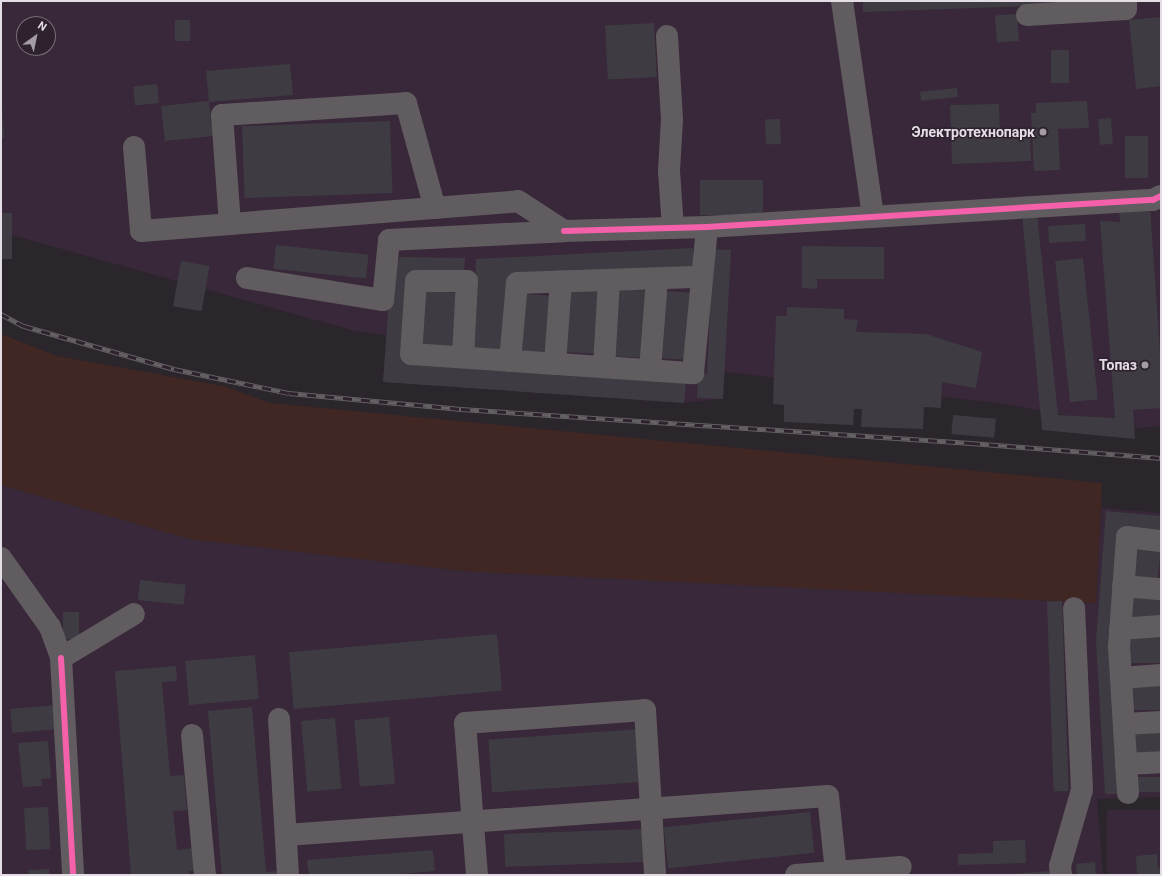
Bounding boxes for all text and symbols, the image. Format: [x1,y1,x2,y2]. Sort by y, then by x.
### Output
north arrow [16,16,56,56]
text: N [35,19,49,34]
place label: Электротехнопарк [912,124,1035,140]
marker: Электротехнопарк [1038,127,1048,137]
place label: Топаз [1099,357,1137,373]
marker: Топаз [1140,360,1150,370]

